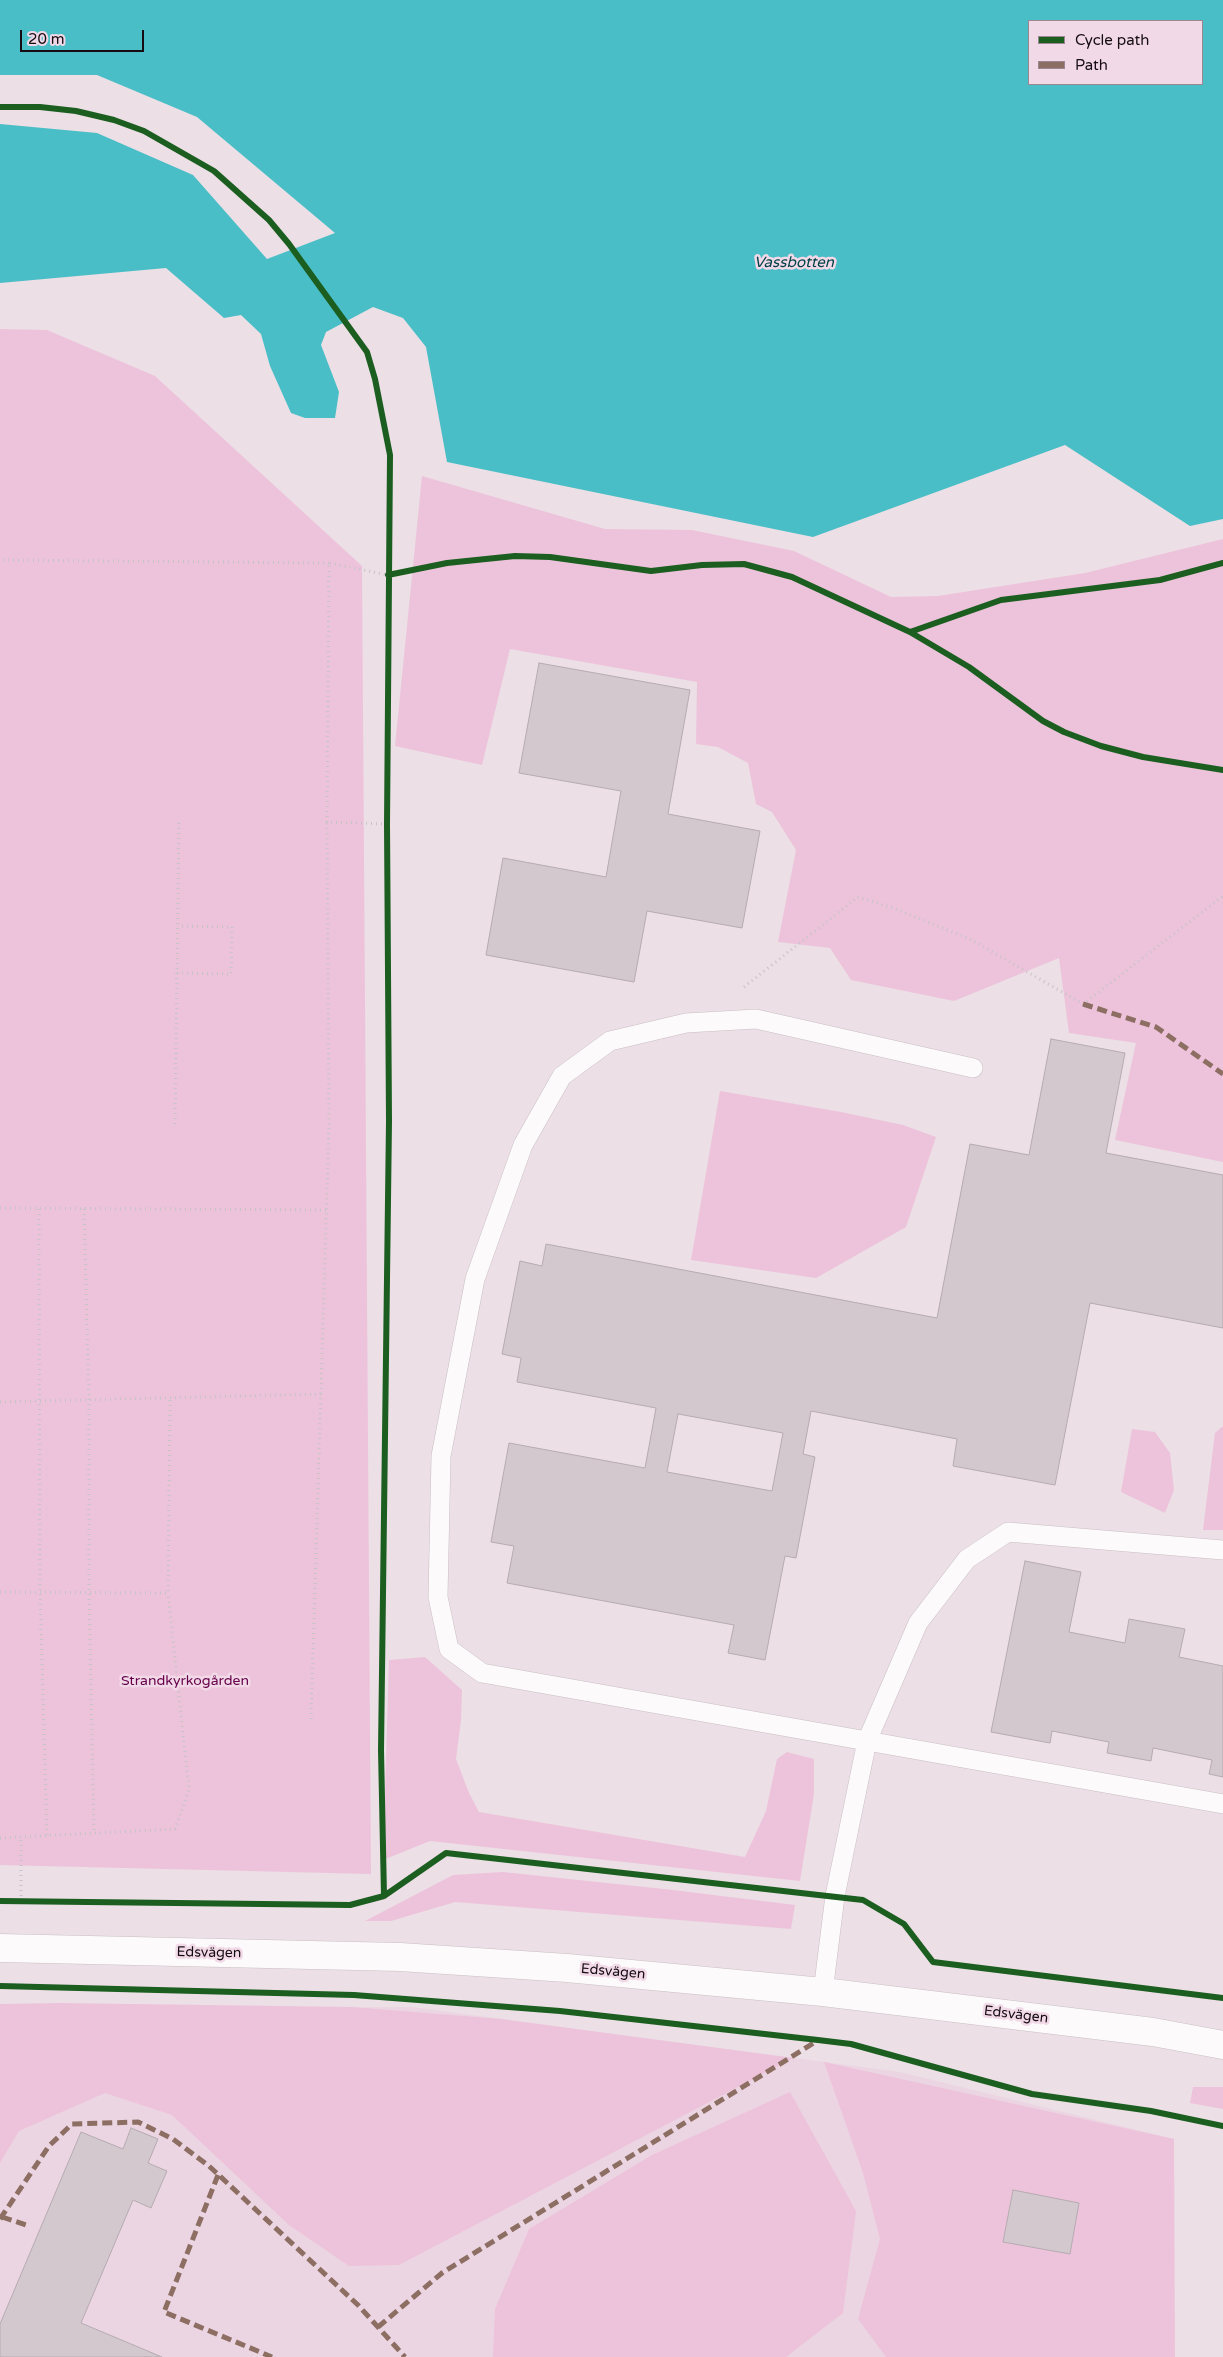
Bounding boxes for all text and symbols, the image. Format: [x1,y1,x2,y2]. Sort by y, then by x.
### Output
scale bar [22,20,146,52]
legend [1028,20,1203,85]
text: 20 m [28,30,65,48]
text: Cycle path [1075,31,1149,49]
text: Path [1075,56,1108,74]
water label: Vassbotten [754,254,834,272]
park label: Strandkyrkogården [121,1673,249,1689]
street label: Edsvägen [176,1944,242,1962]
street label: Edsvägen [580,1961,646,1983]
street label: Edsvägen [983,2003,1049,2027]

